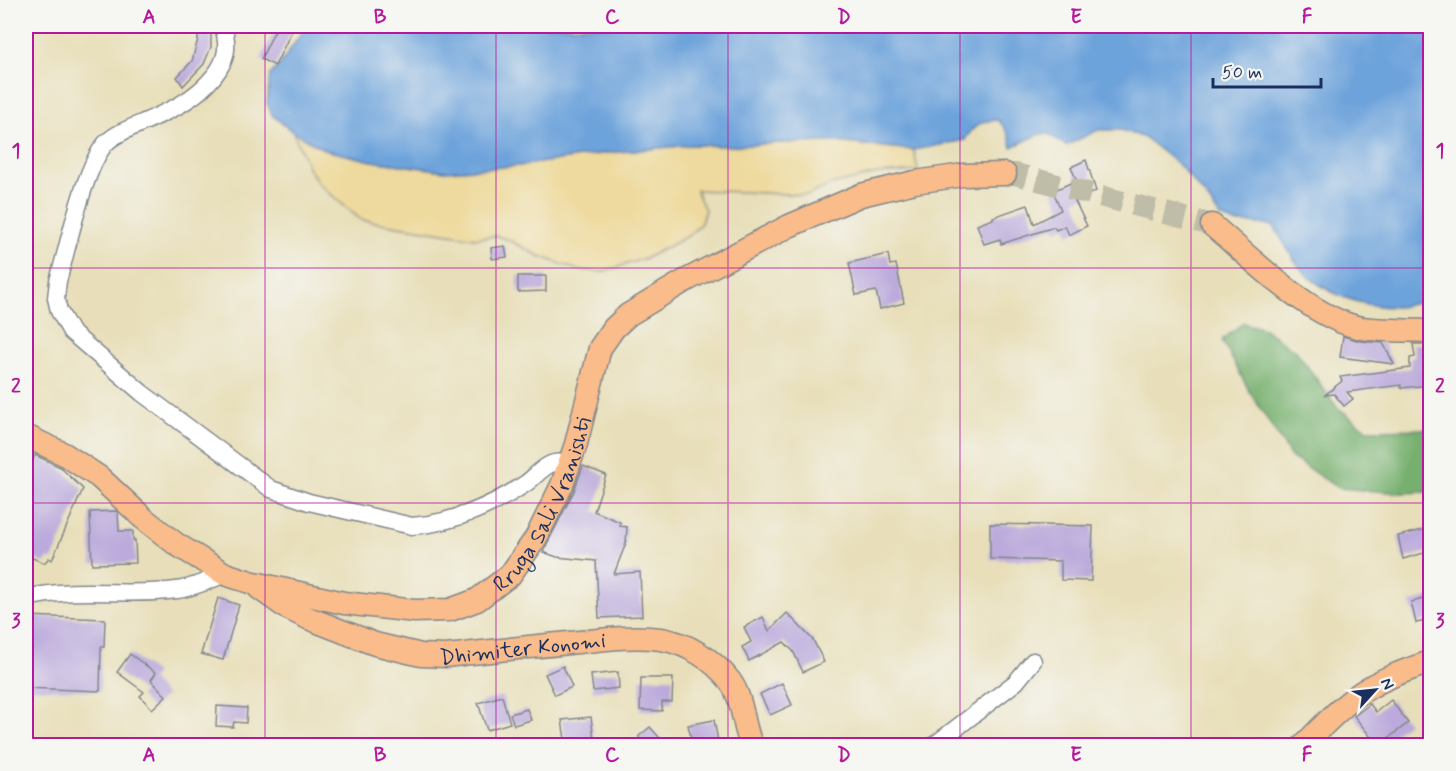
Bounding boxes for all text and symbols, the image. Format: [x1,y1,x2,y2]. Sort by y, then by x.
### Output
text: A [142,4,156,31]
text: B [374,4,387,31]
text: C [605,4,620,31]
text: D [837,4,851,31]
text: E [1070,4,1082,31]
text: F [1302,4,1313,31]
scale bar [1213,51,1321,89]
text: 50 m [1222,61,1262,85]
text: 1 [12,138,20,165]
text: 1 [1436,138,1444,165]
text: 2 [11,373,21,400]
text: 2 [1435,373,1445,400]
street label: Rruga Sali Vranishti [488,414,598,599]
text: 3 [11,608,21,635]
text: 3 [1435,608,1445,635]
street label: Dhimiter Konomi [438,627,607,673]
north arrow [1345,660,1405,720]
text: N [1375,674,1399,693]
text: A [142,742,156,769]
text: B [374,742,387,769]
text: C [605,742,620,769]
text: D [837,742,851,769]
text: E [1070,742,1082,769]
text: F [1302,742,1313,769]

